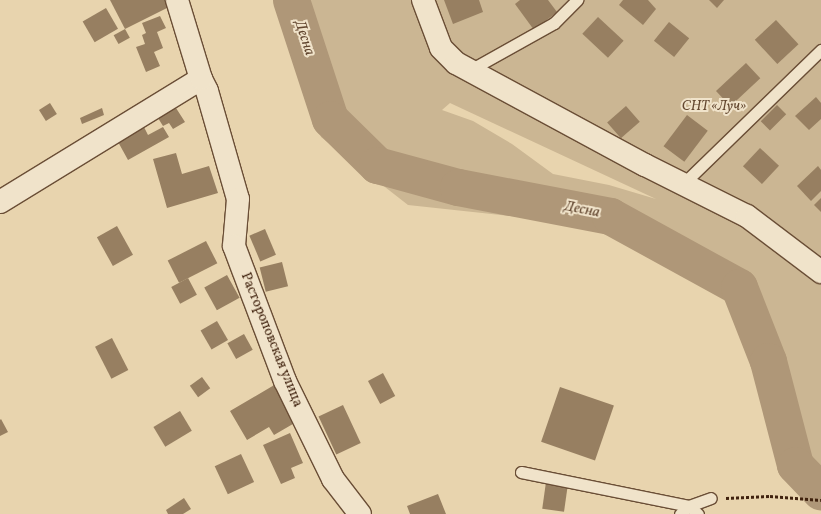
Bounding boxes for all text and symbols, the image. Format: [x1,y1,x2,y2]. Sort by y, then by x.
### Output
water label: Десна [290,18,318,58]
park label: СНТ «Луч» [682,99,746,115]
water label: Десна [563,198,601,222]
street label: Растороповская улица [236,270,306,410]

